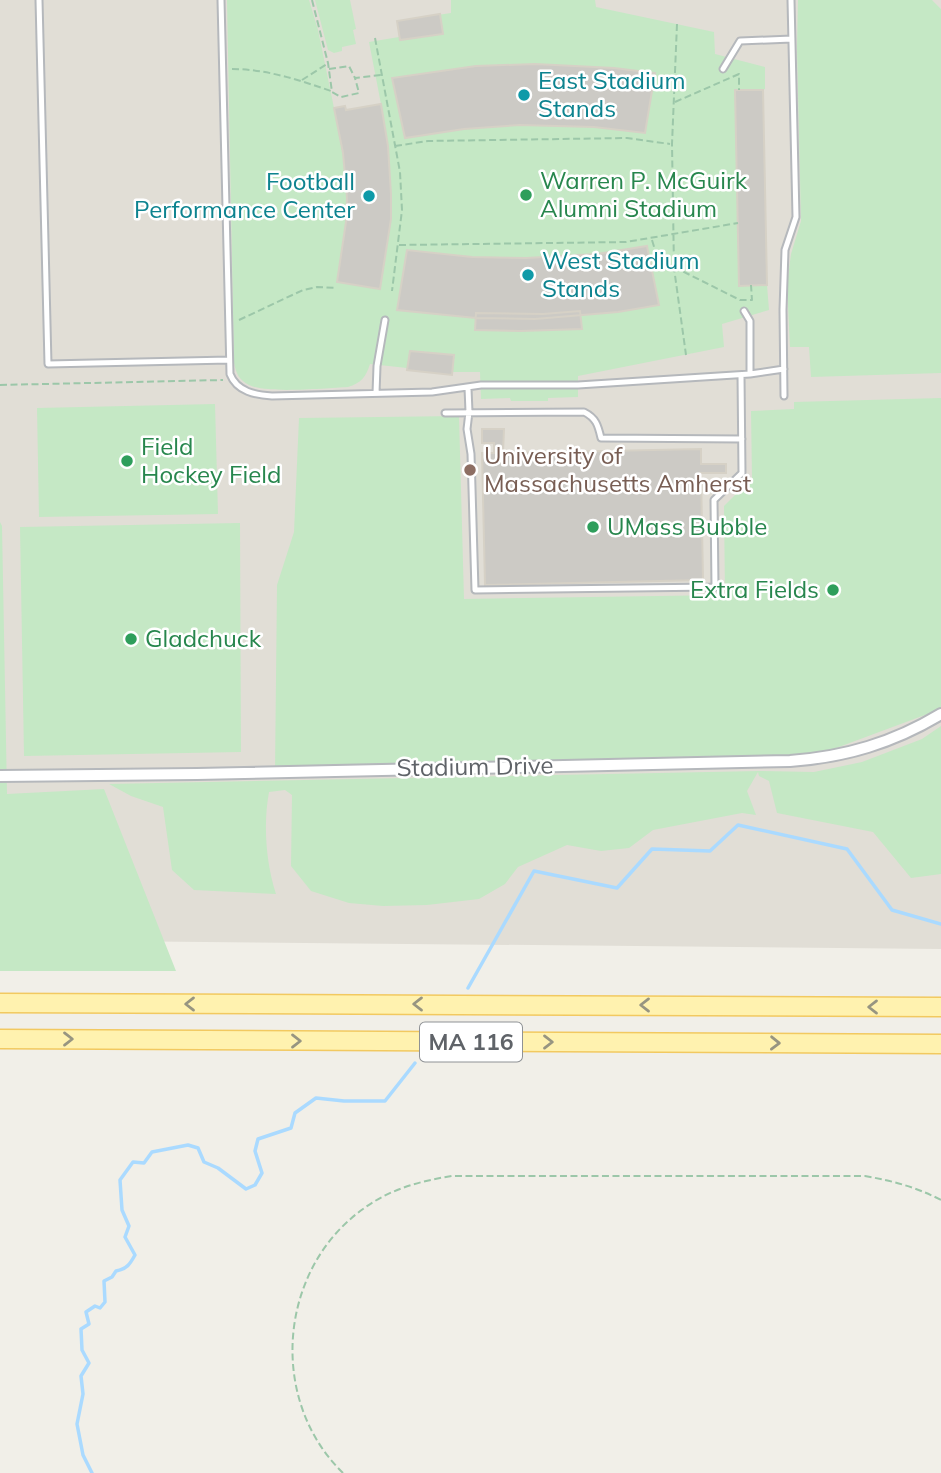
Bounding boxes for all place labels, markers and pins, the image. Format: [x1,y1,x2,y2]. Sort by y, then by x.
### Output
place label: East Stadium Stands [538,65,686,123]
marker: East Stadium Stands [516,87,532,103]
place label: Warren P. McGuirk Alumni Stadium [540,165,748,223]
place label: Football Performance Center [134,166,355,224]
marker: Warren P. McGuirk Alumni Stadium [518,187,534,203]
marker: Football Performance Center [361,188,377,204]
place label: West Stadium Stands [542,245,700,303]
marker: West Stadium Stands [520,267,536,283]
place label: Field Hockey Field [141,431,281,489]
place label: University of Massachusetts Amherst [484,440,751,498]
marker: Field Hockey Field [119,453,135,469]
marker: University of Massachusetts Amherst [462,462,478,478]
place label: UMass Bubble [607,511,767,541]
marker: UMass Bubble [585,519,601,535]
place label: Extra Fields [690,574,819,604]
marker: Extra Fields [825,582,841,598]
place label: Gladchuck [145,623,262,653]
marker: Gladchuck [123,631,139,647]

